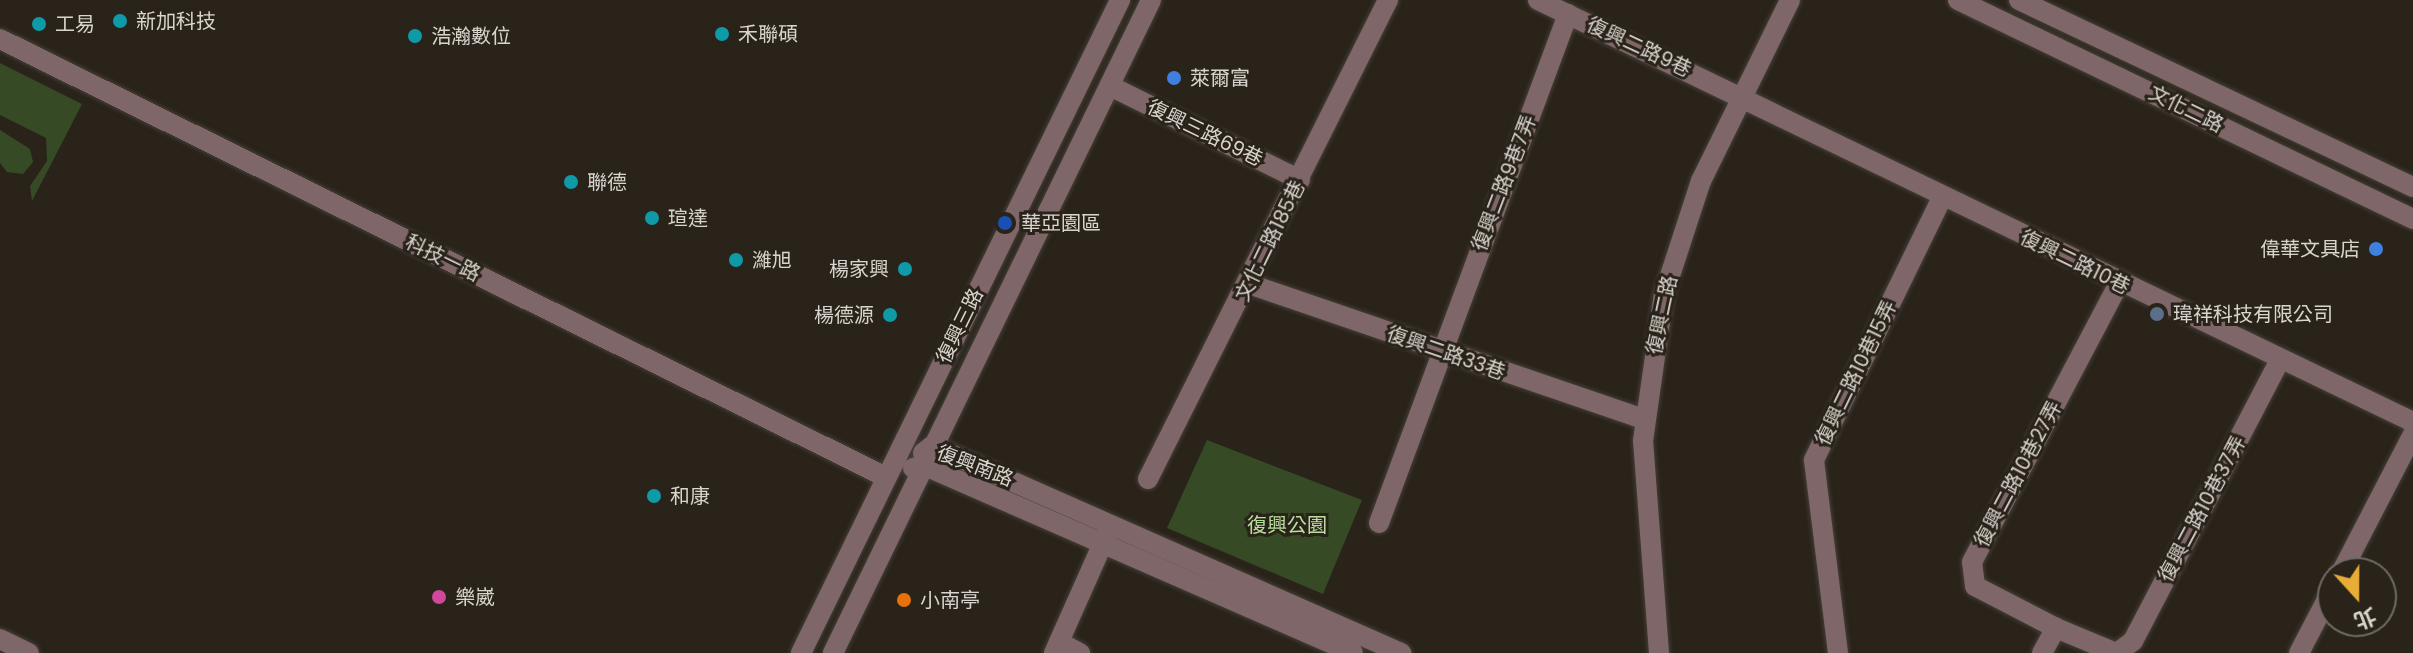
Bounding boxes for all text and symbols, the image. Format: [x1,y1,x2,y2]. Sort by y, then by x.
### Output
place label: 新加科技 [136,9,216,33]
place label: 工易 [55,12,95,36]
marker: 新加科技 [111,12,129,30]
street label: 復興二路9巷 [1583,12,1695,82]
marker: 工易 [30,15,48,33]
place label: 禾聯碩 [738,22,798,46]
place label: 浩瀚數位 [431,24,511,48]
marker: 禾聯碩 [713,25,731,43]
marker: 浩瀚數位 [406,27,424,45]
place label: 萊爾富 [1190,66,1250,90]
marker: 萊爾富 [1165,69,1183,87]
street label: 文化二路 [2145,81,2227,137]
street label: 復興三路69巷 [1143,95,1267,171]
street label: 復興二路9巷7弄 [1467,112,1541,254]
place label: 聯德 [587,170,627,194]
marker: 聯德 [562,173,580,191]
street label: 文化二路185巷 [1230,177,1310,305]
place label: 瑄達 [668,206,708,230]
marker: 瑄達 [643,209,661,227]
place label: 華亞園區 [1021,211,1101,235]
marker: 華亞園區 [996,214,1014,232]
street label: 復興二路10巷 [2016,225,2134,299]
street label: 科技一路 [402,230,484,286]
place label: 偉華文具店 [2260,237,2360,261]
marker: 偉華文具店 [2367,240,2385,258]
place label: 濰旭 [752,248,792,272]
marker: 濰旭 [727,251,745,269]
place label: 楊家興 [829,257,889,281]
marker: 楊家興 [896,260,914,278]
street label: 復興二路 [1642,273,1682,357]
street label: 復興三路 [932,285,988,367]
street label: 復興二路10巷15弄 [1811,297,1901,449]
place label: 瑋祥科技有限公司 [2173,302,2333,326]
place label: 楊德源 [814,303,874,327]
marker: 瑋祥科技有限公司 [2148,305,2166,323]
marker: 楊德源 [881,306,899,324]
street label: 復興二路33巷 [1384,322,1508,384]
street label: 復興二路10巷27弄 [1970,397,2066,551]
street label: 復興二路10巷37弄 [2153,432,2251,586]
street label: 復興南路 [933,440,1017,492]
place label: 和康 [670,484,710,508]
marker: 和康 [645,487,663,505]
park label: 復興公園 [1247,513,1327,537]
north arrow [2317,557,2397,637]
place label: 樂崴 [455,585,495,609]
marker: 樂崴 [430,588,448,606]
place label: 小南亭 [920,588,980,612]
marker: 小南亭 [895,591,913,609]
text: 北 [2349,600,2381,636]

